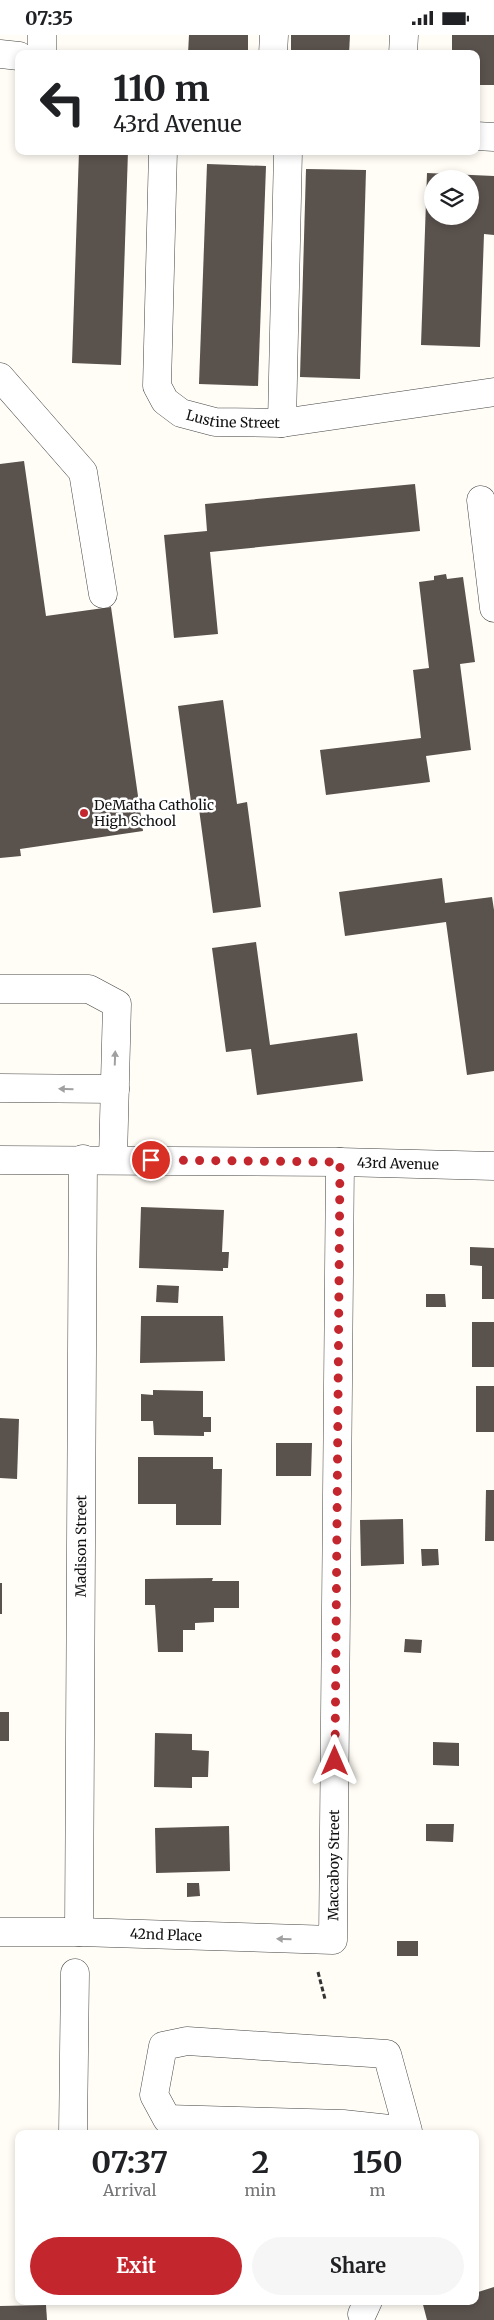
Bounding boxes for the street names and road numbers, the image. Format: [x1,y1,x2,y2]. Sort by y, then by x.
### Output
street label: Lustine Street [184,406,281,432]
street label: 43rd Avenue [357,1153,439,1174]
street label: Madison Street [72,1494,90,1597]
street label: Maccaboy Street [324,1809,343,1921]
street label: 42nd Place [130,1925,202,1945]

